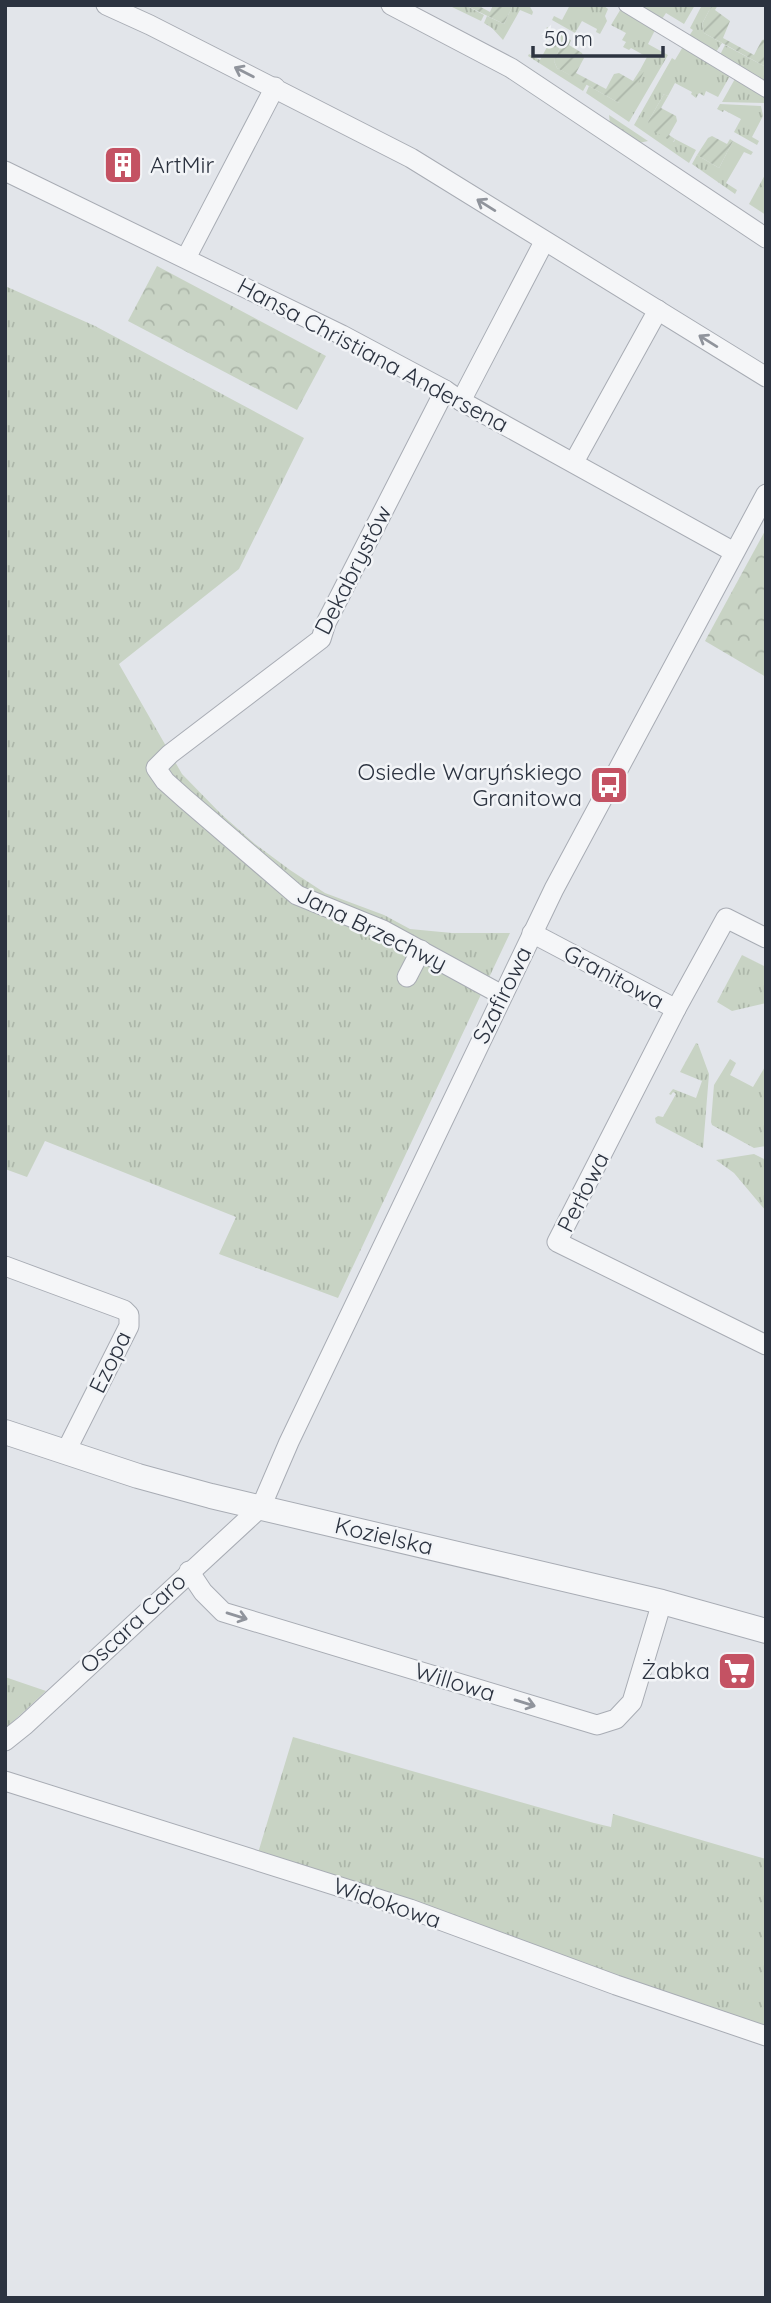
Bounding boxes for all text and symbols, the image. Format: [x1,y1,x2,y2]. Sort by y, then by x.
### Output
scale bar [533,14,662,58]
text: 50 m [544,25,593,51]
one-way arrow [234,64,255,78]
building icon: ArtMir [102,144,144,186]
place label: ArtMir [150,150,214,179]
one-way arrow [477,198,497,212]
street label: Hansa Christiana Andersena [233,271,514,438]
one-way arrow [698,333,718,347]
street label: Dekabrystów [308,500,398,639]
place label: Osiedle Waryńskiego Granitowa [358,757,582,812]
bus stop icon: Osiedle Waryńskiego Granitowa [588,764,630,806]
street label: Jana Brzechwy [292,880,452,977]
street label: Granitowa [559,938,669,1015]
street label: Szafirowa [466,941,538,1048]
street label: Perłowa [550,1147,615,1237]
street label: Ezopa [82,1326,137,1398]
street label: Kozielska [332,1510,436,1561]
street label: Oscara Caro [74,1566,192,1679]
one-way arrow [226,1611,248,1624]
supermarket icon: Żabka [716,1650,758,1692]
street label: Willowa [411,1656,499,1707]
place label: Żabka [641,1656,710,1685]
one-way arrow [514,1698,536,1711]
street label: Widokowa [329,1871,445,1934]

